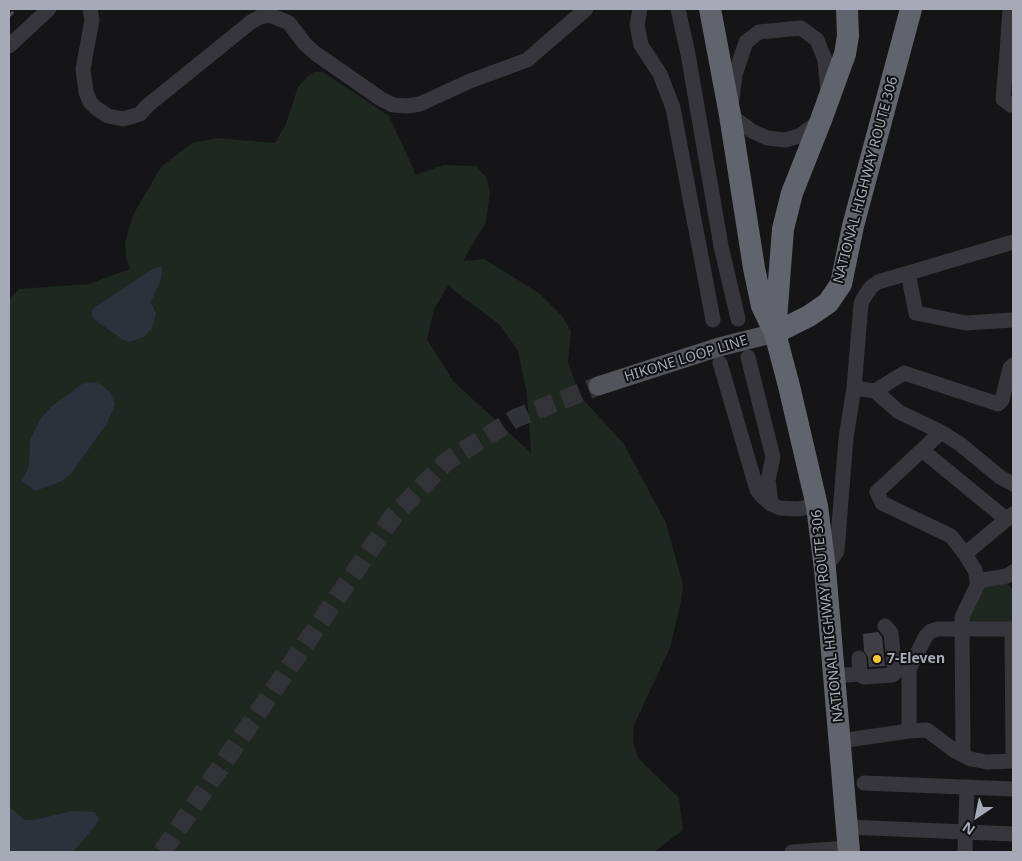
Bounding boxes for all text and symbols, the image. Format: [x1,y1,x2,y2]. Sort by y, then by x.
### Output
street label: NATIONAL HIGHWAY ROUTE 306 [830,75,902,285]
street label: HIKONE LOOP LINE [622,332,750,386]
street label: NATIONAL HIGHWAY ROUTE 306 [808,509,848,723]
place label: 7-Eleven [887,651,945,667]
marker: 7-Eleven [871,653,883,665]
north arrow [952,791,1002,841]
text: N [958,818,978,840]

